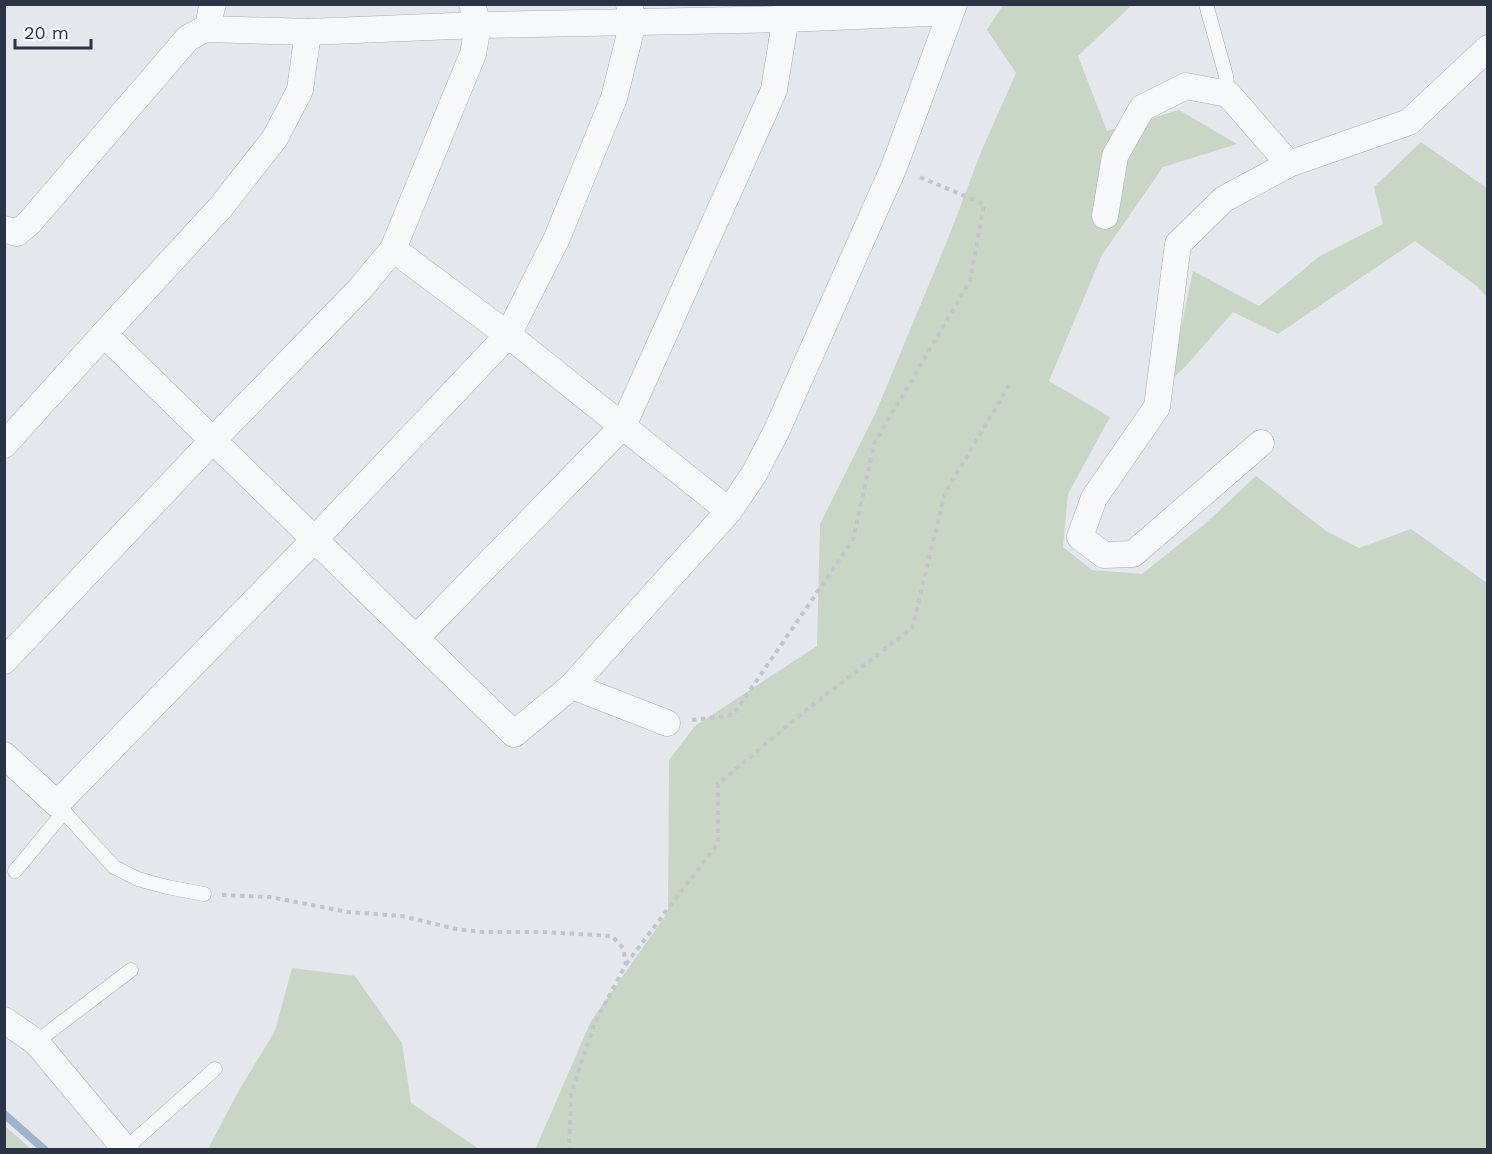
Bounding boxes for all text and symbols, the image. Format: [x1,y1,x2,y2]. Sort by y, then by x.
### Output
scale bar [15,12,92,50]
text: 20 m [24,22,69,43]

